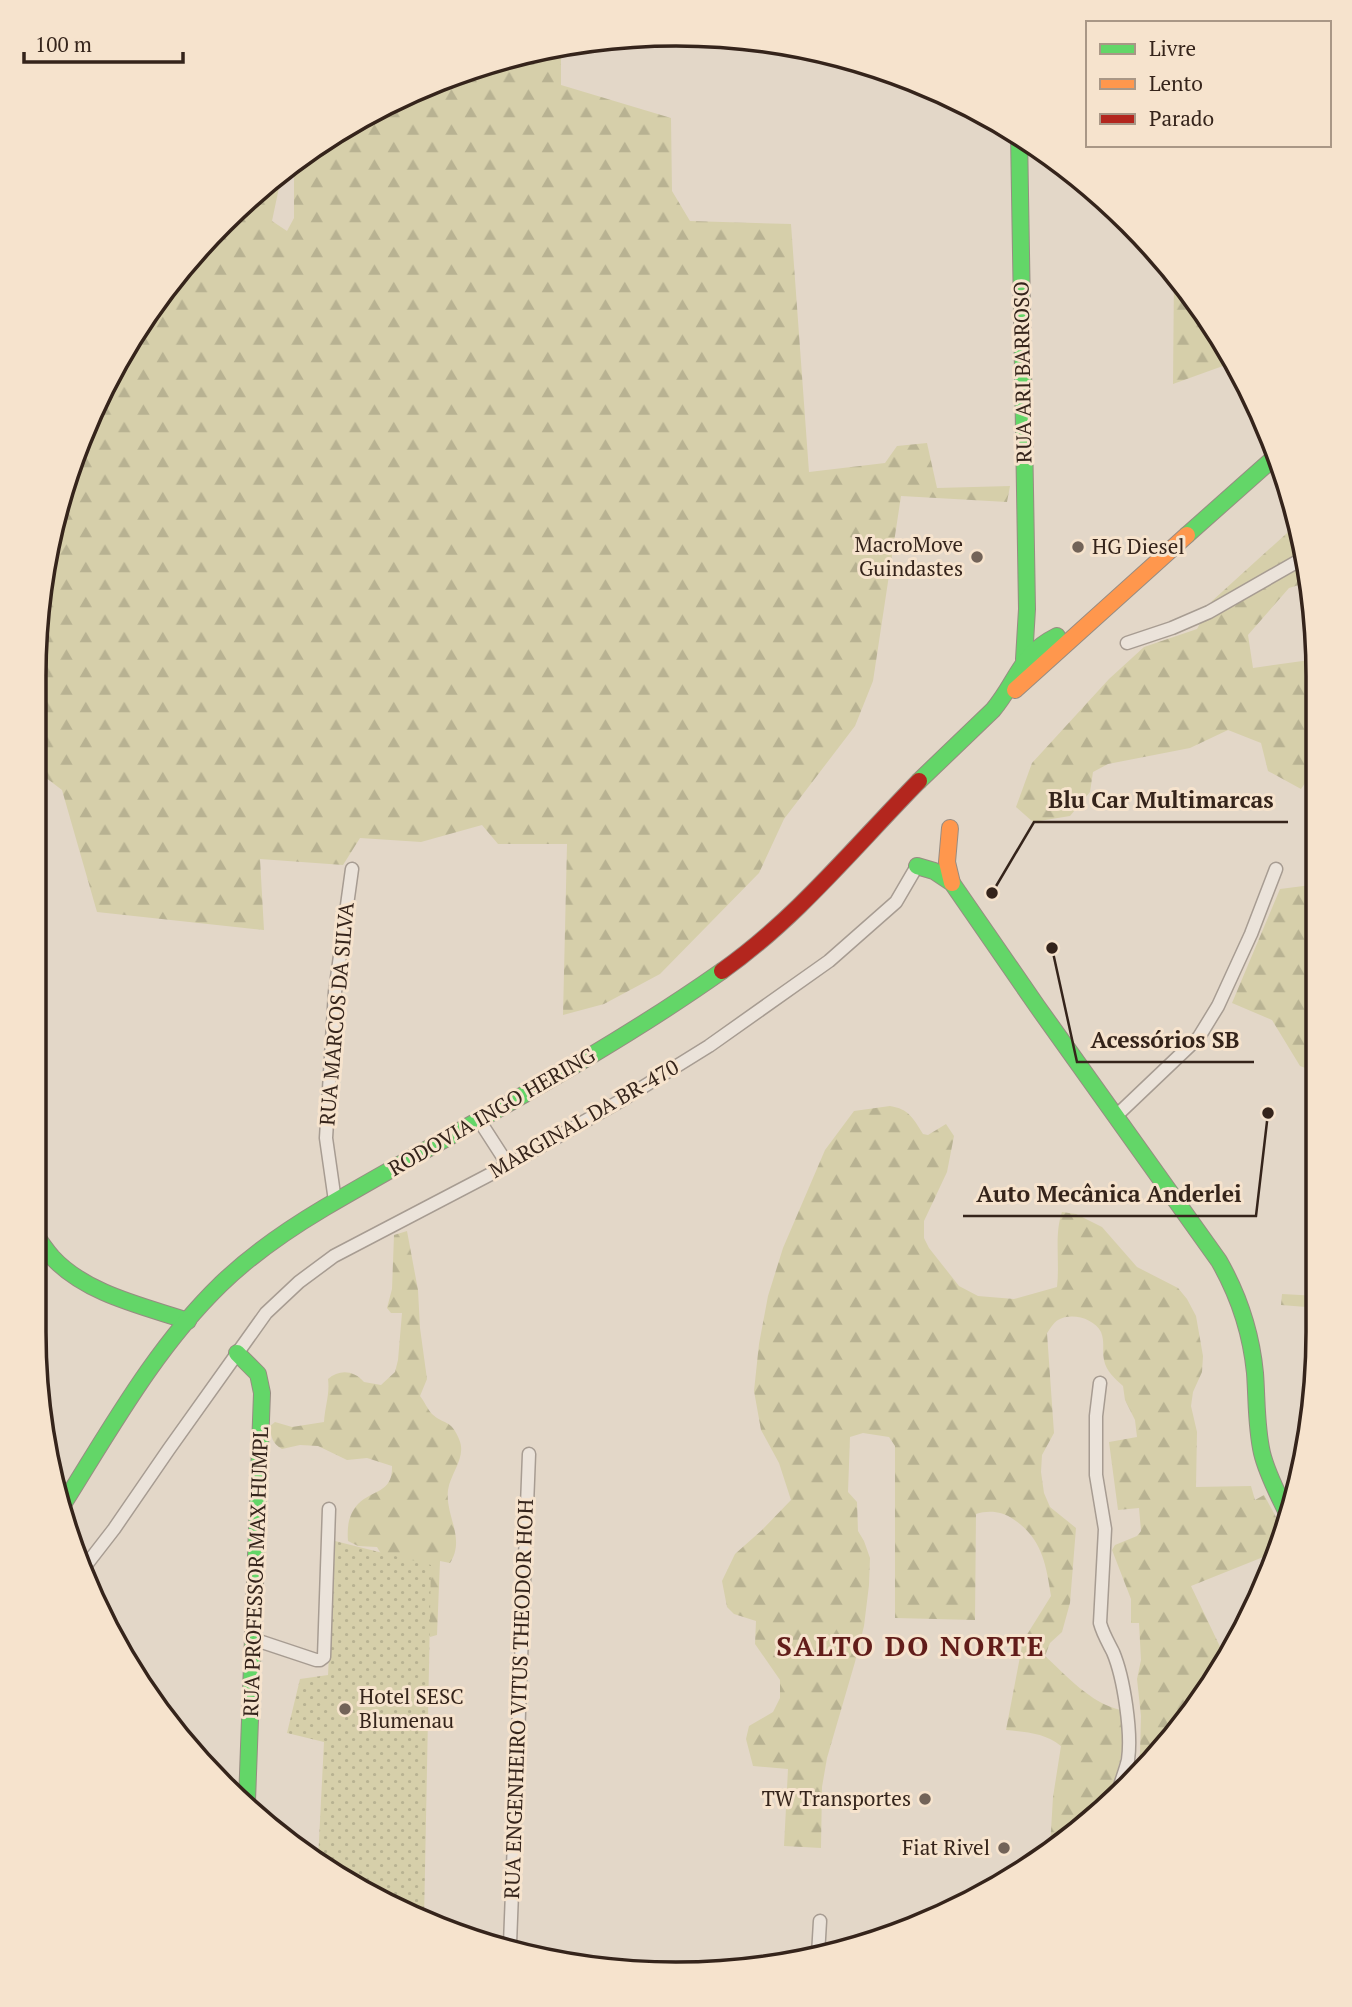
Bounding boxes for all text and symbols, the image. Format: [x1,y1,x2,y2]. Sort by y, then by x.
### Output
scale bar [24,21,184,65]
legend [1086,21,1331,147]
text: 100 m [35,30,92,58]
text: Livre [1149,34,1196,62]
text: Lento [1149,69,1203,97]
text: Parado [1149,104,1214,132]
street label: RUA ARI BARROSO [1006,281,1038,463]
place label: MacroMove Guindastes [854,530,963,582]
place label: HG Diesel [1092,532,1185,560]
marker: HG Diesel [1070,539,1086,555]
marker: MacroMove Guindastes [969,549,985,565]
callout: Blu Car Multimarcas [1034,778,1288,822]
text: Blu Car Multimarcas [1048,784,1274,815]
street label: RUA MARCOS DA SILVA [312,900,360,1127]
callout: Acessórios SB [1077,1018,1254,1062]
text: Acessórios SB [1090,1024,1240,1055]
street label: RODOVIA INGO HERING [383,1040,601,1182]
street label: MARGINAL DA BR-470 [484,1052,683,1184]
callout: Auto Mecânica Anderlei [963,1172,1256,1216]
text: Auto Mecânica Anderlei [976,1178,1242,1209]
street label: RUA PROFESSOR MAX HUMPL [236,1426,274,1718]
street label: RUA ENGENHEIRO VITUS THEODOR HOH [497,1499,539,1899]
district label: SALTO DO NORTE [776,1627,1046,1664]
place label: Hotel SESC Blumenau [359,1682,464,1734]
marker: Hotel SESC Blumenau [337,1701,353,1717]
place label: TW Transportes [762,1784,911,1812]
marker: TW Transportes [917,1791,933,1807]
place label: Fiat Rivel [902,1833,990,1861]
marker: Fiat Rivel [996,1840,1012,1856]

